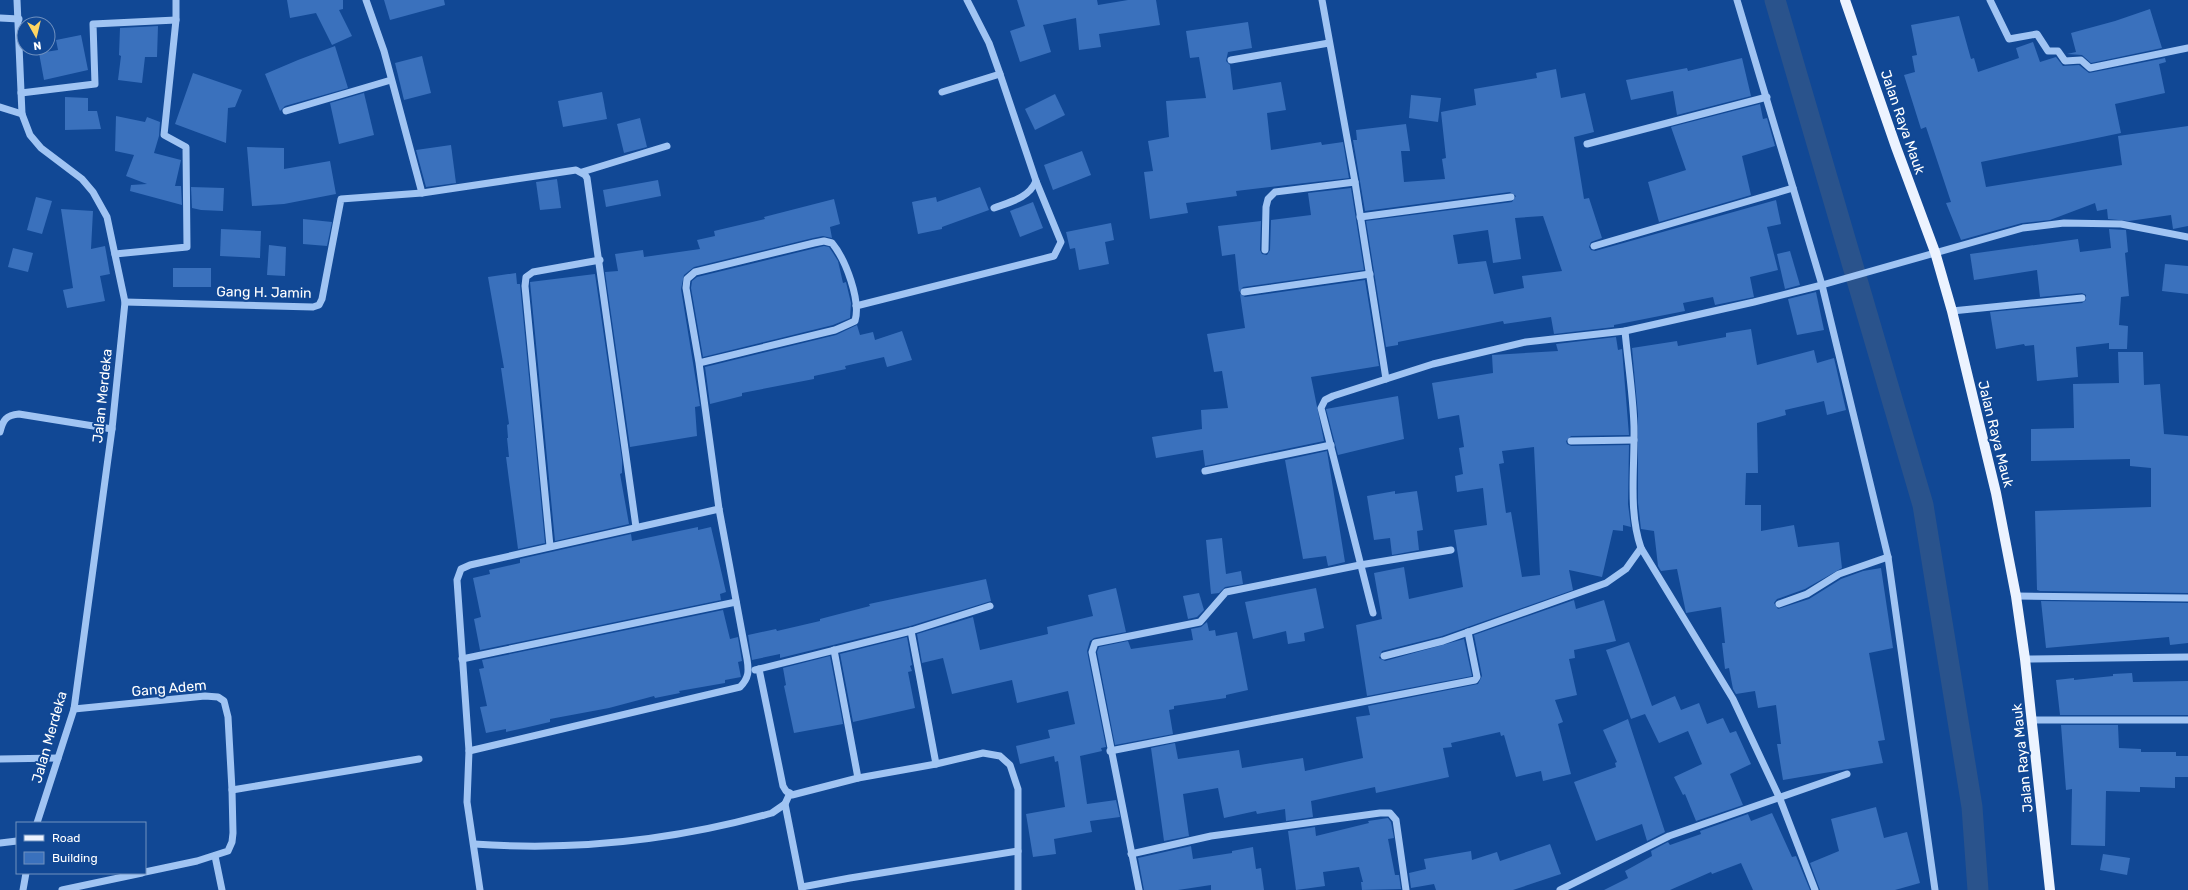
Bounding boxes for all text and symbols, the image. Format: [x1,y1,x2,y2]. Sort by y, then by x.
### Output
north arrow [16,16,56,56]
text: N [32,38,42,52]
street label: Jalan Raya Mauk [1877,68,1929,177]
street label: Gang H. Jamin [216,283,312,302]
street label: Jalan Merdeka [89,348,116,444]
street label: Jalan Raya Mauk [1974,379,2017,490]
street label: Gang Adem [131,677,207,700]
street label: Jalan Merdeka [28,689,71,785]
street label: Jalan Raya Mauk [2008,702,2037,813]
legend [16,822,146,874]
text: Road [52,831,80,845]
text: Building [52,851,98,865]

